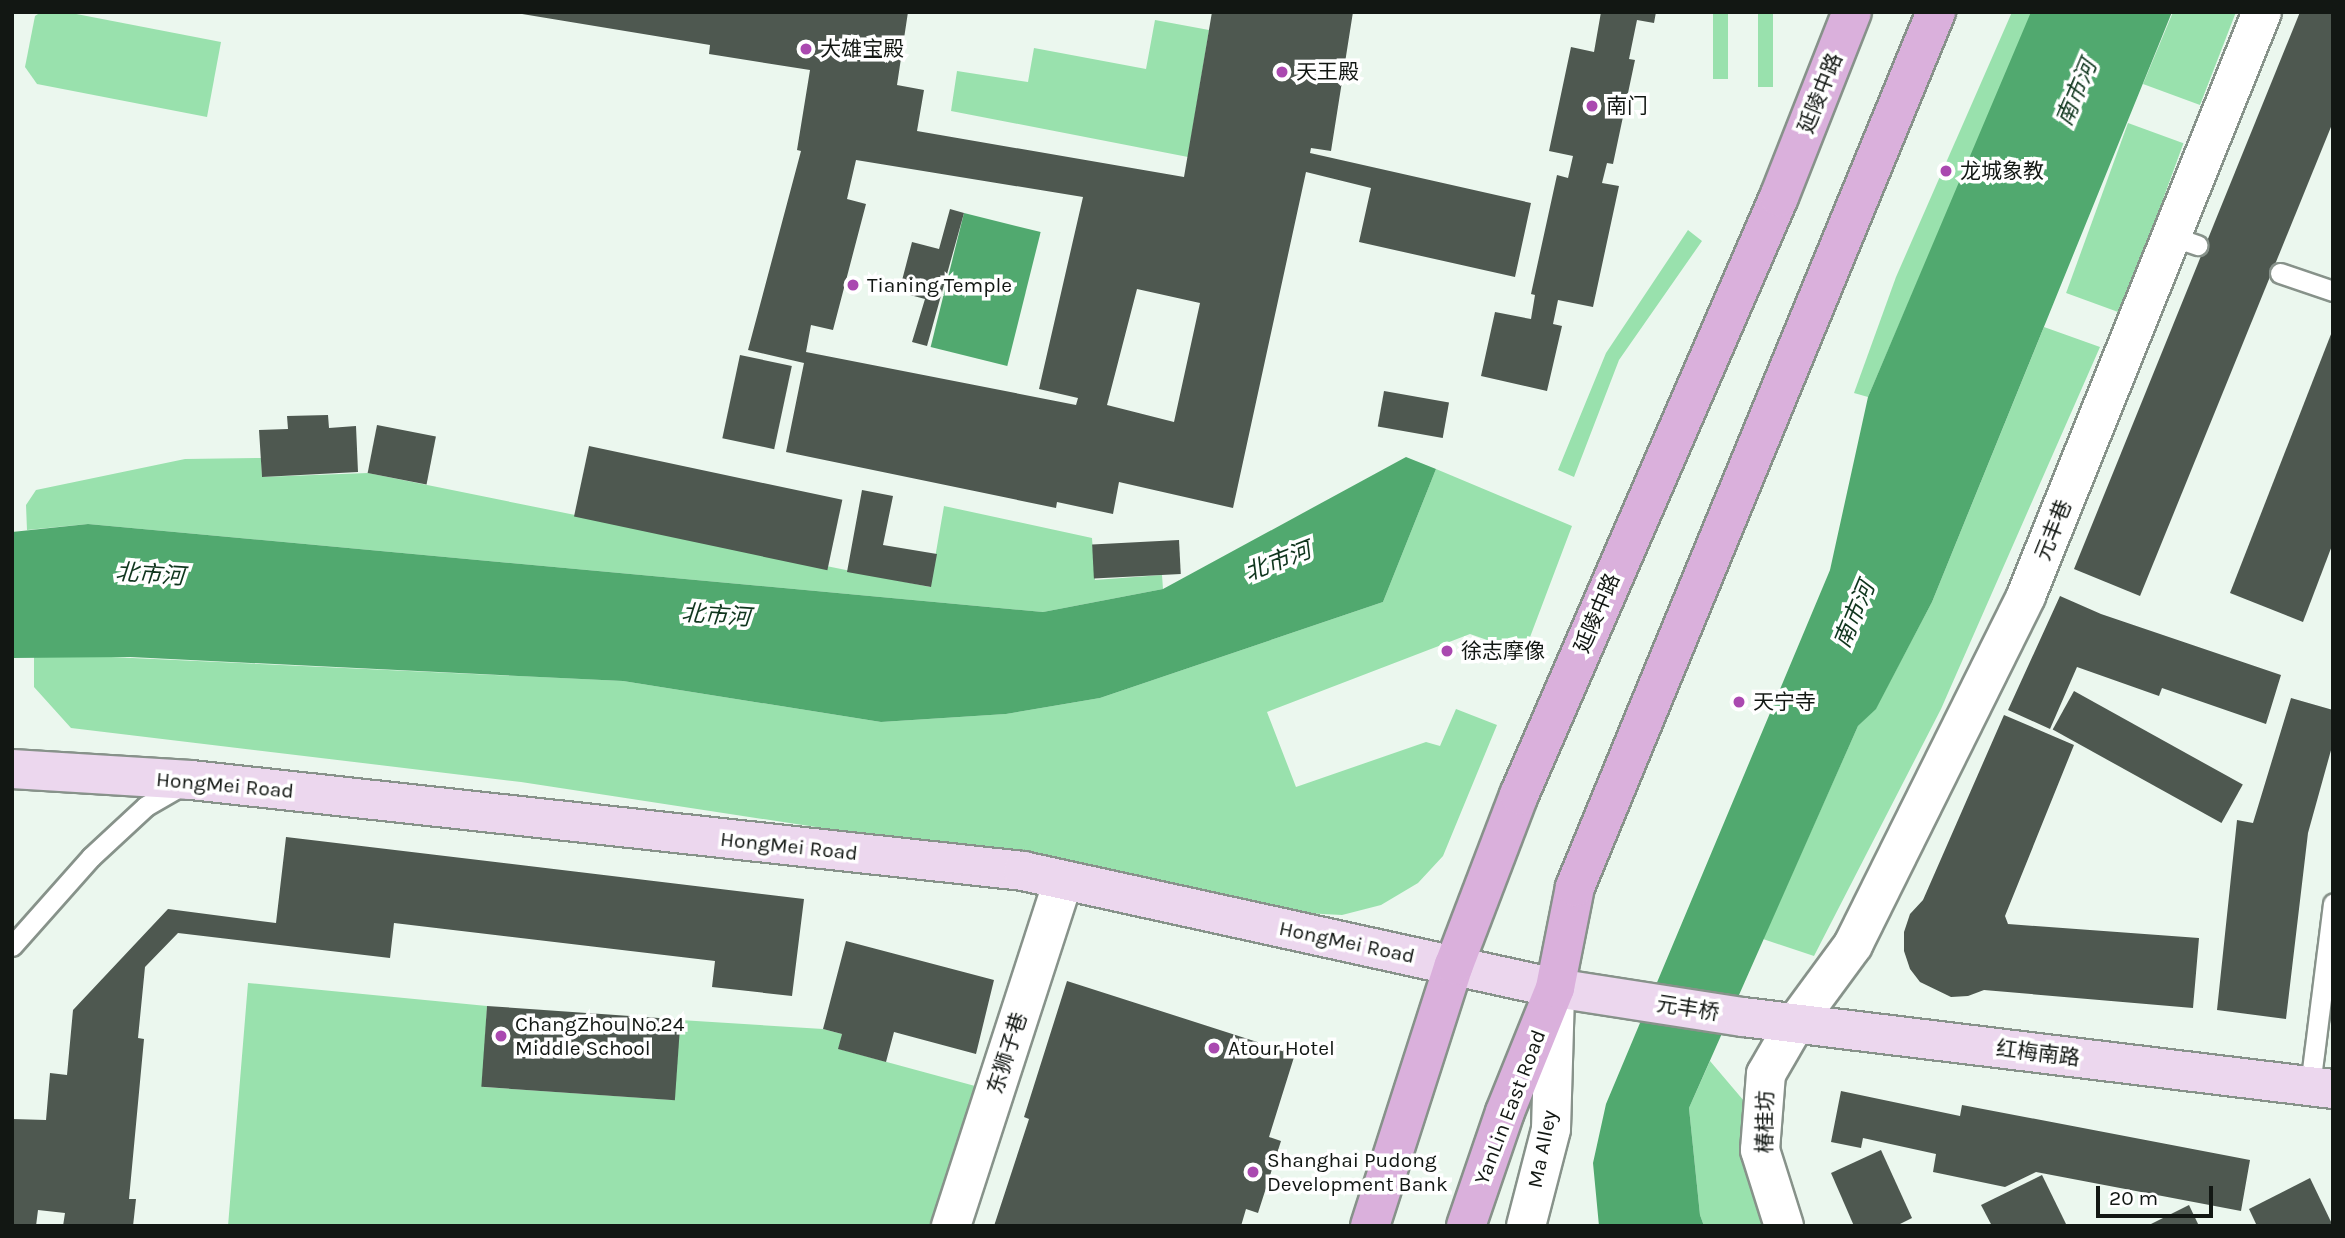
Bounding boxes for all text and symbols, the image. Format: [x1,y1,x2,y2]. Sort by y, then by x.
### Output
place label: 大雄宝殿 [820,36,904,62]
marker: 大雄宝殿 [798,41,814,57]
street label: 延陵中路 [1793,49,1847,137]
water label: 南市河 [2051,56,2103,130]
place label: 天王殿 [1296,59,1359,85]
marker: 天王殿 [1274,64,1290,80]
place label: 南门 [1606,93,1648,119]
marker: 南门 [1584,98,1600,114]
place label: 龙城象教 [1960,158,2044,184]
marker: 龙城象教 [1938,163,1954,179]
place label: Tianing Temple [867,272,1012,298]
marker: Tianing Temple [845,277,861,293]
street label: 元丰巷 [2030,496,2076,564]
water label: 北市河 [1241,537,1315,587]
water label: 北市河 [115,559,185,591]
street label: 延陵中路 [1569,569,1625,657]
water label: 南市河 [1829,578,1881,652]
water label: 北市河 [681,600,751,632]
place label: 徐志摩像 [1461,638,1545,664]
marker: 徐志摩像 [1439,643,1455,659]
place label: 天宁寺 [1753,689,1816,715]
marker: 天宁寺 [1731,694,1747,710]
street label: HongMei Road [155,766,295,804]
street label: HongMei Road [719,826,859,866]
street label: HongMei Road [1277,915,1417,969]
street label: 元丰桥 [1655,991,1721,1025]
street label: 东狮子巷 [982,1009,1032,1097]
place label: ChangZhou No.24 Middle School [515,1011,684,1061]
street label: YanLin East Road [1469,1026,1551,1188]
marker: ChangZhou No.24 Middle School [493,1028,509,1044]
place label: Atour Hotel [1228,1035,1335,1061]
street label: 红梅南路 [1995,1035,2081,1071]
marker: Atour Hotel [1206,1040,1222,1056]
street label: 椿桂坊 [1752,1090,1778,1154]
street label: Ma Alley [1522,1108,1562,1190]
place label: Shanghai Pudong Development Bank [1267,1147,1448,1197]
marker: Shanghai Pudong Development Bank [1245,1164,1261,1180]
scale bar [2100,1172,2217,1216]
text: 20 m [2109,1186,2158,1210]

